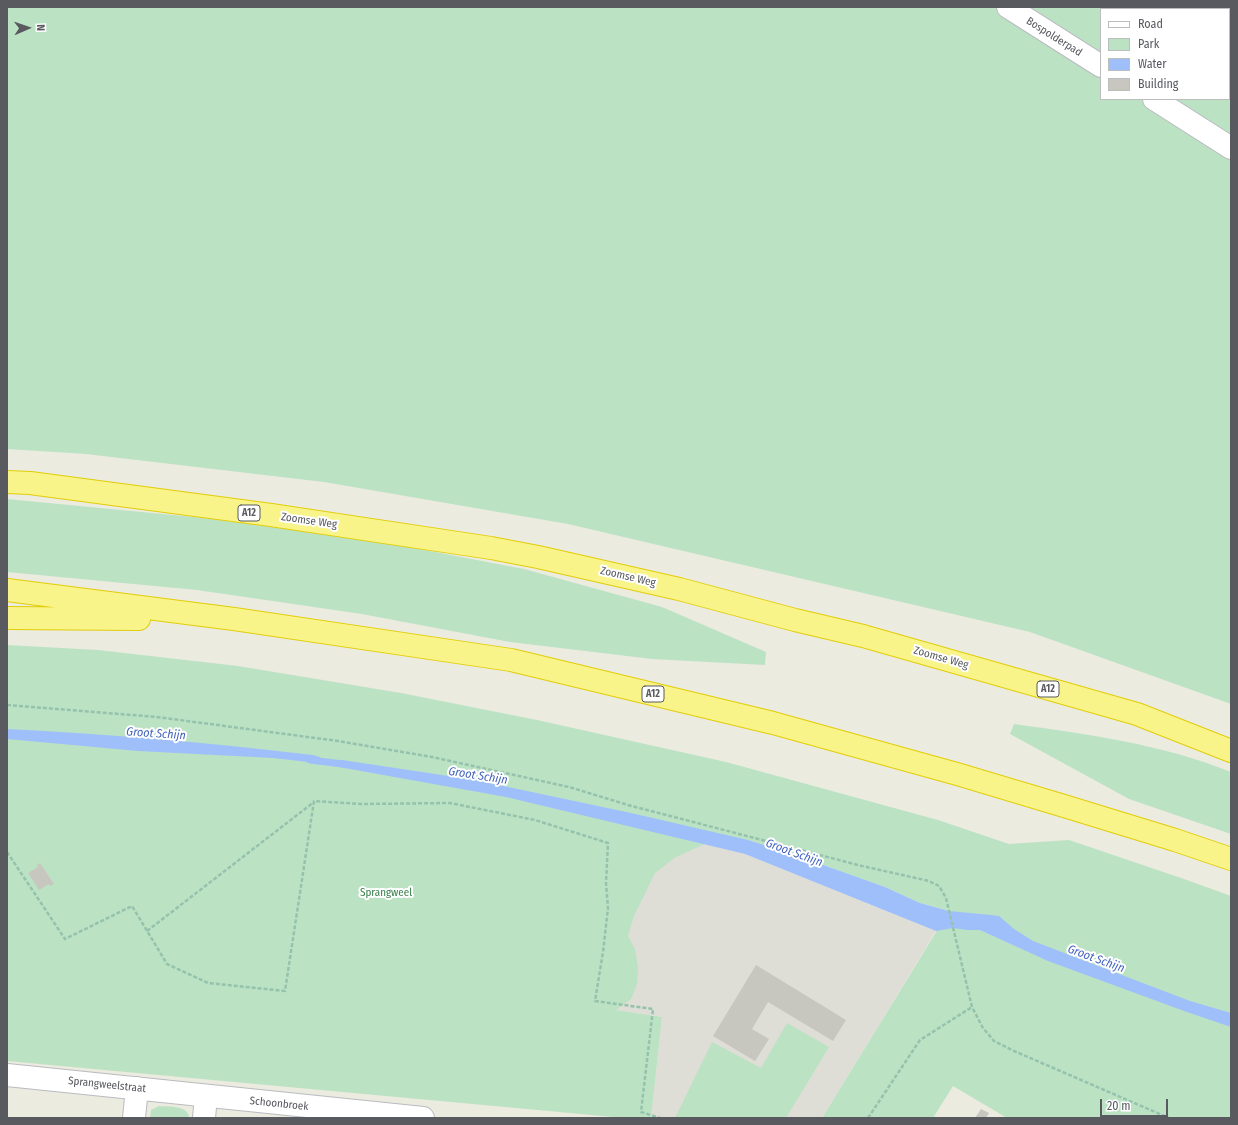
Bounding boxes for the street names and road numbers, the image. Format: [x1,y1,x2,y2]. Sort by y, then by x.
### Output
street label: Bospolderpad [1024,15,1084,59]
road number: A12 [238,505,260,521]
street label: Zoomse Weg [280,511,338,531]
street label: Zoomse Weg [599,564,657,590]
street label: Zoomse Weg [912,644,970,672]
road number: A12 [1037,681,1059,697]
road number: A12 [642,686,664,702]
street label: Sprangweelstraat [67,1074,147,1096]
street label: Schoonbroek [249,1094,309,1114]

